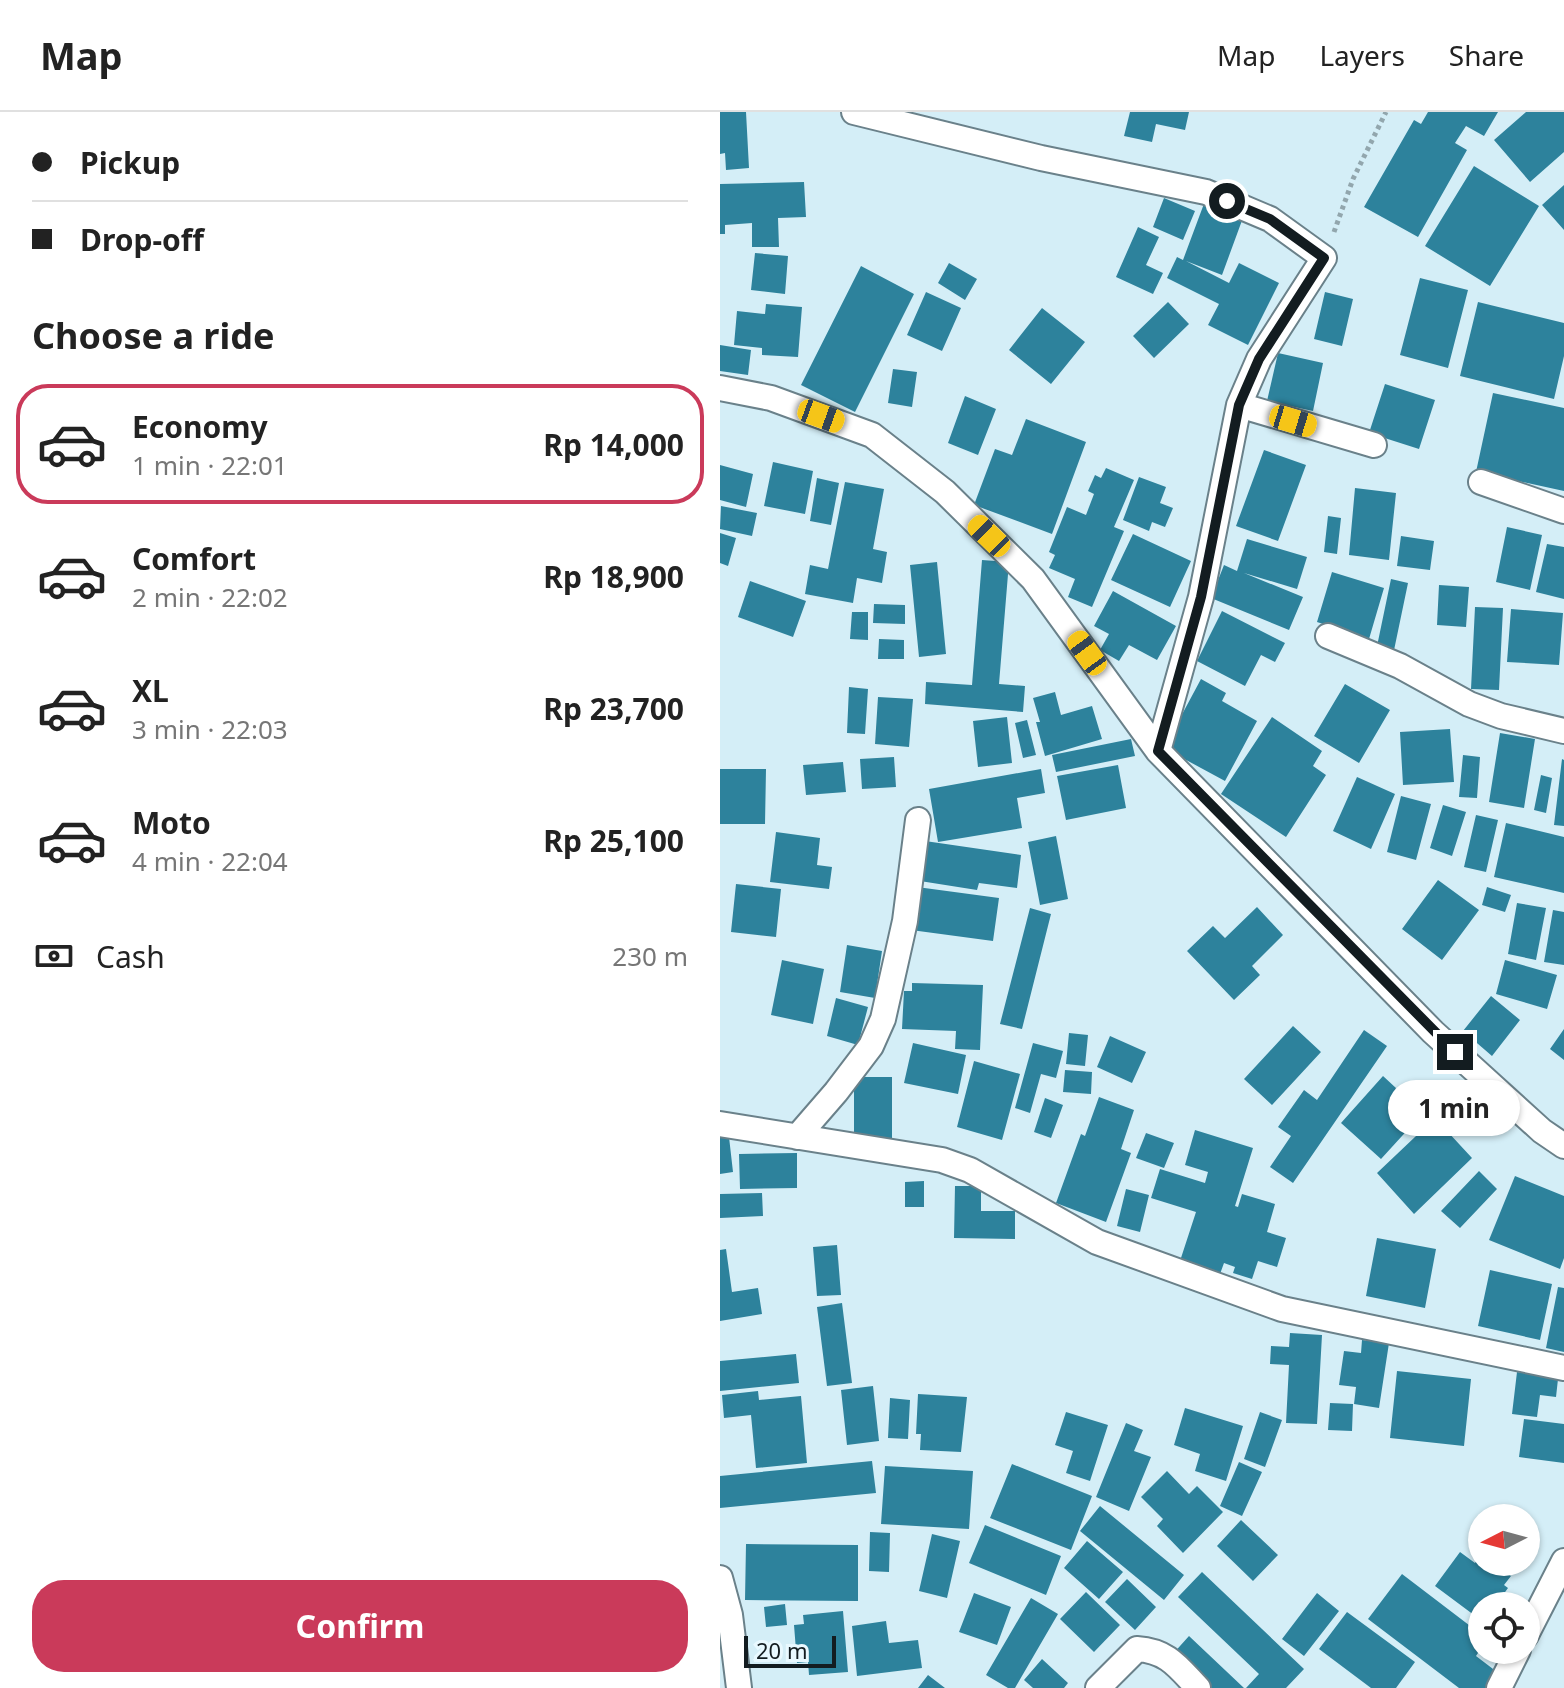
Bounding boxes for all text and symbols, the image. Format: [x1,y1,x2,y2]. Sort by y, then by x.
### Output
text: Map [40,29,123,81]
text: Map [1217,36,1275,74]
text: Layers [1319,36,1405,74]
text: Share [1449,36,1524,74]
text: Pickup [80,142,180,183]
route start [1209,183,1245,219]
text: Drop-off [80,219,204,260]
text: Choose a ride [32,311,274,360]
car [794,397,848,435]
car [1267,403,1319,439]
text: Economy [132,406,268,447]
icon: car [36,408,108,480]
text: Rp 14,000 [543,424,684,465]
text: 1 min · 22:01 [132,447,288,483]
car [963,511,1015,561]
text: Comfort [132,538,256,579]
icon: car [36,540,108,612]
text: Rp 18,900 [543,556,684,597]
text: 2 min · 22:02 [132,579,288,615]
car [1063,627,1111,679]
text: XL [132,670,169,711]
icon: car [36,672,108,744]
text: Rp 23,700 [543,688,684,729]
text: 3 min · 22:03 [132,711,288,747]
text: Moto [132,802,211,843]
icon: car [36,804,108,876]
text: Rp 25,100 [543,820,684,861]
text: 4 min · 22:04 [132,843,288,879]
icon: cash [32,934,76,978]
text: Cash [96,936,165,977]
text: 230 m [612,938,688,974]
route end [1437,1034,1473,1070]
callout: 1 min [1389,1080,1521,1136]
text: 1 min [1418,1090,1490,1126]
north arrow [1468,1504,1540,1576]
map controls [1468,1504,1540,1664]
button: Confirm [32,1580,688,1672]
button: locate [1468,1592,1540,1664]
scale bar [744,1632,836,1668]
text: 20 m [756,1635,807,1665]

